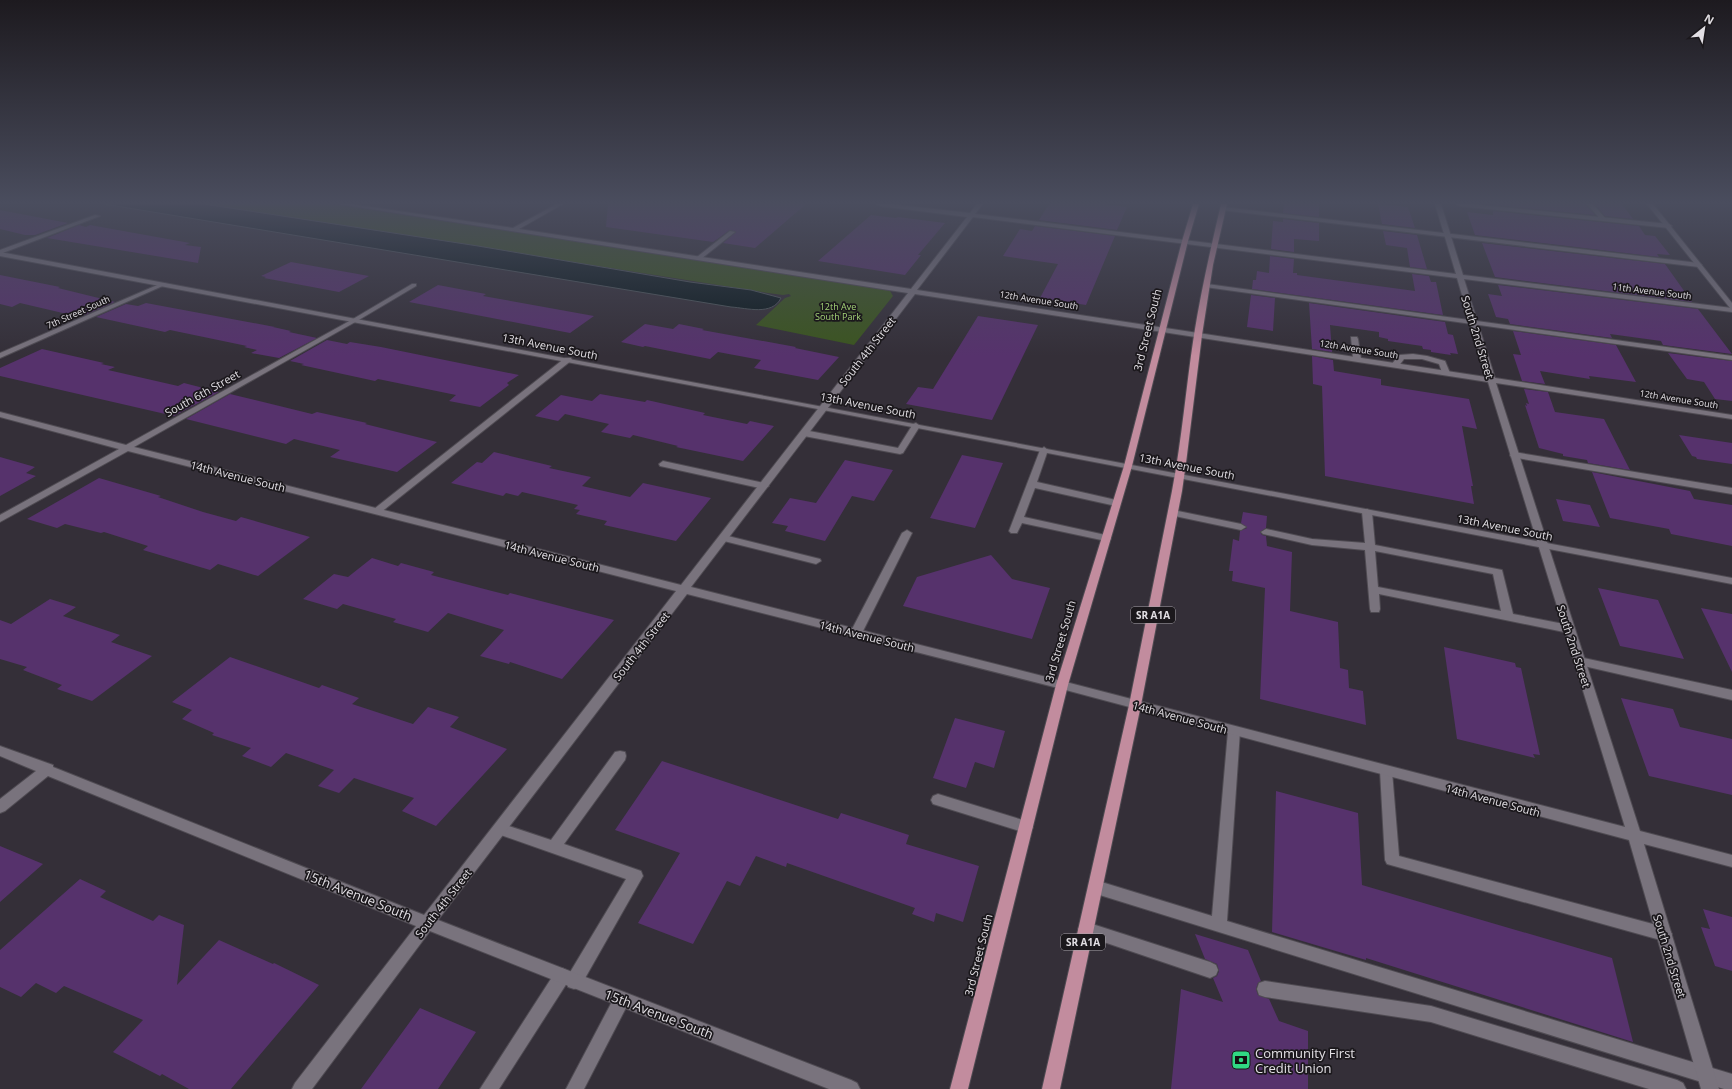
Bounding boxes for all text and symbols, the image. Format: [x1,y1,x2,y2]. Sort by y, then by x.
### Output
north arrow [1684,8,1724,48]
text: N [1702,10,1717,28]
street label: 11th Avenue South [1612,280,1692,302]
street label: 12th Avenue South [999,287,1079,313]
street label: 3rd Street South [1130,287,1164,373]
street label: 7th Street South [44,292,112,332]
street label: South 2nd Street [1458,294,1498,381]
park label: 12th Ave South Park [815,300,861,323]
street label: South 4th Street [835,313,899,389]
street label: 13th Avenue South [501,329,599,363]
street label: 12th Avenue South [1319,336,1399,362]
street label: South 6th Street [162,366,242,420]
street label: 12th Avenue South [1639,386,1719,412]
street label: 13th Avenue South [819,388,917,422]
street label: 13th Avenue South [1138,449,1236,483]
street label: 14th Avenue South [189,457,287,495]
street label: 13th Avenue South [1456,510,1554,544]
street label: 14th Avenue South [503,537,601,575]
street label: 3rd Street South [1041,599,1079,683]
street label: South 2nd Street [1554,603,1594,689]
road number: SR A1A [1131,607,1175,623]
street label: South 4th Street [609,608,673,684]
street label: 14th Avenue South [818,617,916,655]
street label: 14th Avenue South [1131,697,1229,737]
street label: 14th Avenue South [1444,780,1542,820]
street label: 15th Avenue South [301,865,415,925]
street label: South 4th Street [411,865,475,941]
street label: 3rd Street South [961,912,995,998]
street label: South 2nd Street [1650,913,1690,1000]
road number: SR A1A [1061,934,1105,950]
street label: 15th Avenue South [602,985,716,1043]
place label: Community First Credit Union [1255,1044,1355,1077]
bank icon: Community First Credit Union [1230,1049,1252,1071]

